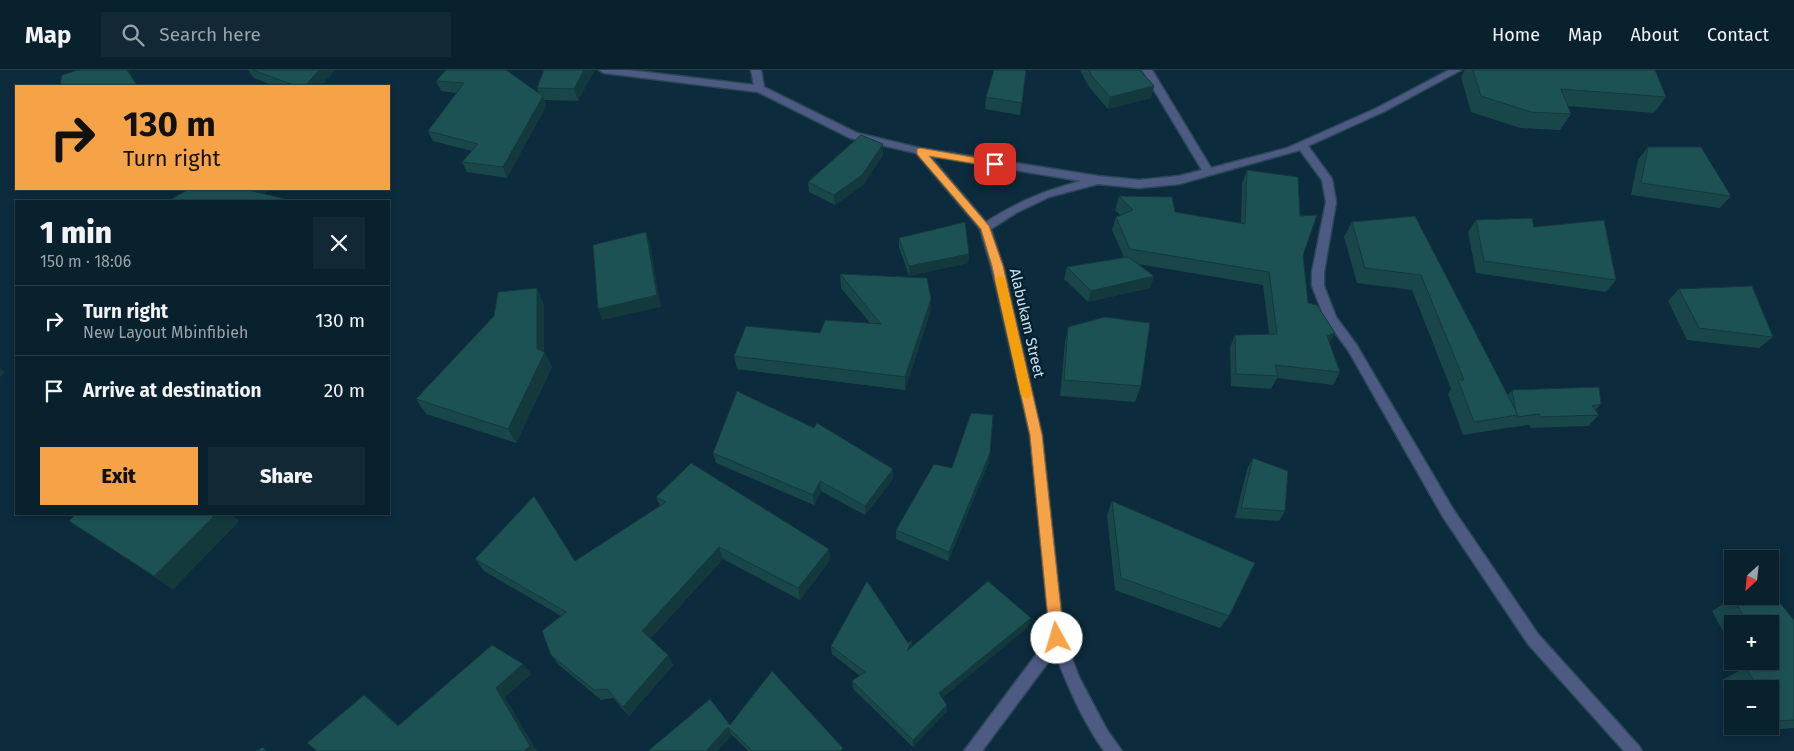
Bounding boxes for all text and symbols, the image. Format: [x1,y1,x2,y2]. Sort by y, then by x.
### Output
search box [101,12,451,57]
text: Map [25,21,71,49]
icon: search [119,21,147,49]
text: Search here [159,23,261,46]
text: Home [1492,24,1540,46]
text: Map [1568,24,1602,46]
text: About [1630,24,1679,46]
text: Contact [1707,24,1769,46]
text: 130 m [123,103,216,145]
icon: right [40,105,105,170]
pin [974,143,1016,185]
text: Turn right [123,145,220,172]
icon: arrive [981,150,1009,178]
text: 1 min [40,215,112,251]
button: close [313,217,365,269]
text: 150 m · 18:06 [40,252,131,271]
street label: Alabukam Street [1006,266,1048,380]
text: Turn right [83,300,168,323]
icon: right [40,307,68,335]
text: 130 m [315,309,365,332]
text: New Layout Mbinfibieh [83,323,248,342]
icon: arrive [40,377,68,405]
text: Arrive at destination [83,379,262,402]
text: 20 m [324,379,365,402]
button: Exit [40,447,198,505]
button: Share [208,447,365,505]
north arrow [1724,550,1779,605]
map controls [1724,550,1779,735]
position arrow [1030,611,1082,663]
button: + [1724,615,1779,670]
button: − [1724,680,1779,735]

